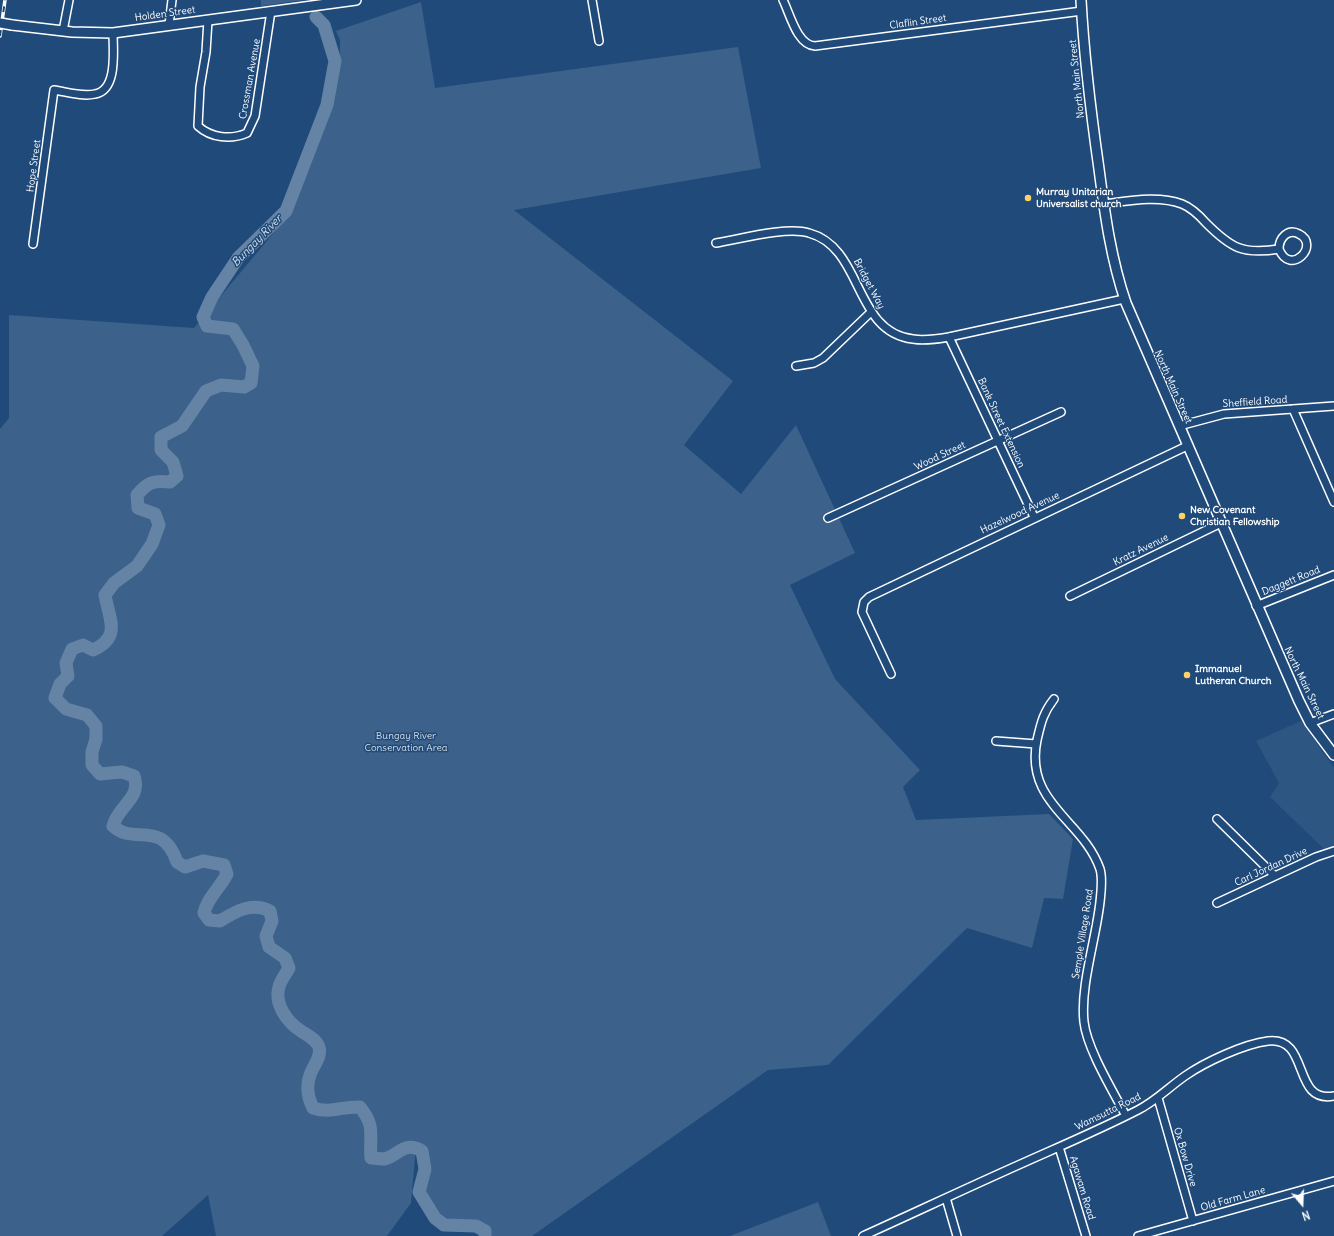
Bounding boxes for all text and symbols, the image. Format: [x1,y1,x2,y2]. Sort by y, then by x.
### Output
street label: Holden Street [134,4,196,24]
street label: Claflin Street [889,12,947,32]
street label: Crossman Avenue [237,38,263,120]
street label: North Main Street [1067,39,1087,119]
street label: Hope Street [24,139,44,193]
place label: Murray Unitarian Universalist church [1036,186,1122,210]
marker: Murray Unitarian Universalist church [1023,193,1033,203]
water label: Bungay River [229,213,285,269]
street label: Bridget Way [851,257,887,311]
street label: North Main Street [1151,349,1195,425]
street label: Bank Street Extension [975,376,1027,470]
street label: Sheffield Road [1222,394,1288,410]
street label: Wood Street [913,439,967,473]
street label: Hazelwood Avenue [978,489,1062,537]
place label: New Covenant Christian Fellowship [1190,504,1279,528]
marker: New Covenant Christian Fellowship [1177,511,1187,521]
street label: Kratz Avenue [1111,531,1171,569]
street label: Daggett Road [1260,564,1322,598]
street label: North Main Street [1281,645,1327,721]
place label: Immanuel Lutheran Church [1195,663,1272,686]
marker: Immanuel Lutheran Church [1182,670,1192,680]
park label: Bungay River Conservation Area [364,730,448,754]
street label: Carl Jordan Drive [1233,845,1309,889]
street label: Semple Village Road [1070,888,1096,980]
street label: Wamsutta Road [1073,1091,1143,1133]
street label: Ox Bow Drive [1171,1126,1199,1188]
street label: Agawam Road [1067,1155,1097,1221]
street label: Old Farm Lane [1199,1184,1267,1214]
north arrow [1282,1184,1322,1224]
text: N [1300,1207,1312,1223]

